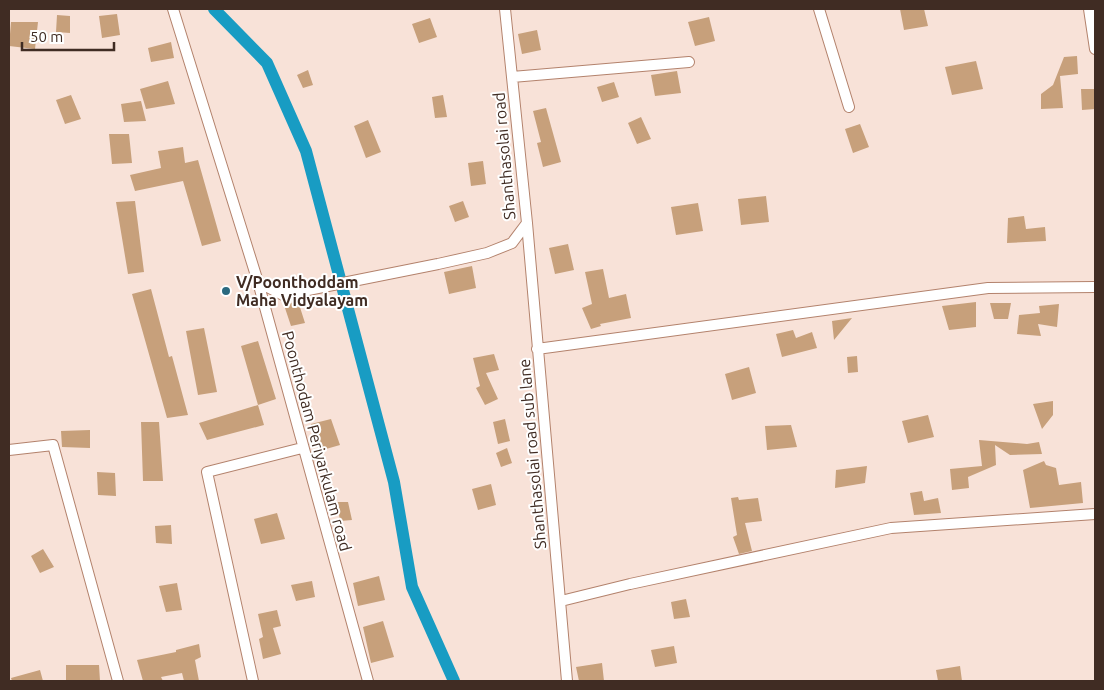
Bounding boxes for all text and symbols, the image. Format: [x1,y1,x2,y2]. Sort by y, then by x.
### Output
scale bar [22,20,115,52]
text: 50 m [30,28,63,45]
street label: Shanthasolai road [489,92,519,220]
place label: V/Poonthoddam Maha Vidyalayam [236,273,368,309]
marker: V/Poonthoddam Maha Vidyalayam [220,285,232,297]
street label: Poonthodam Periyarkulam road [279,329,355,553]
street label: Shanthasolai road sub lane [515,358,549,550]

